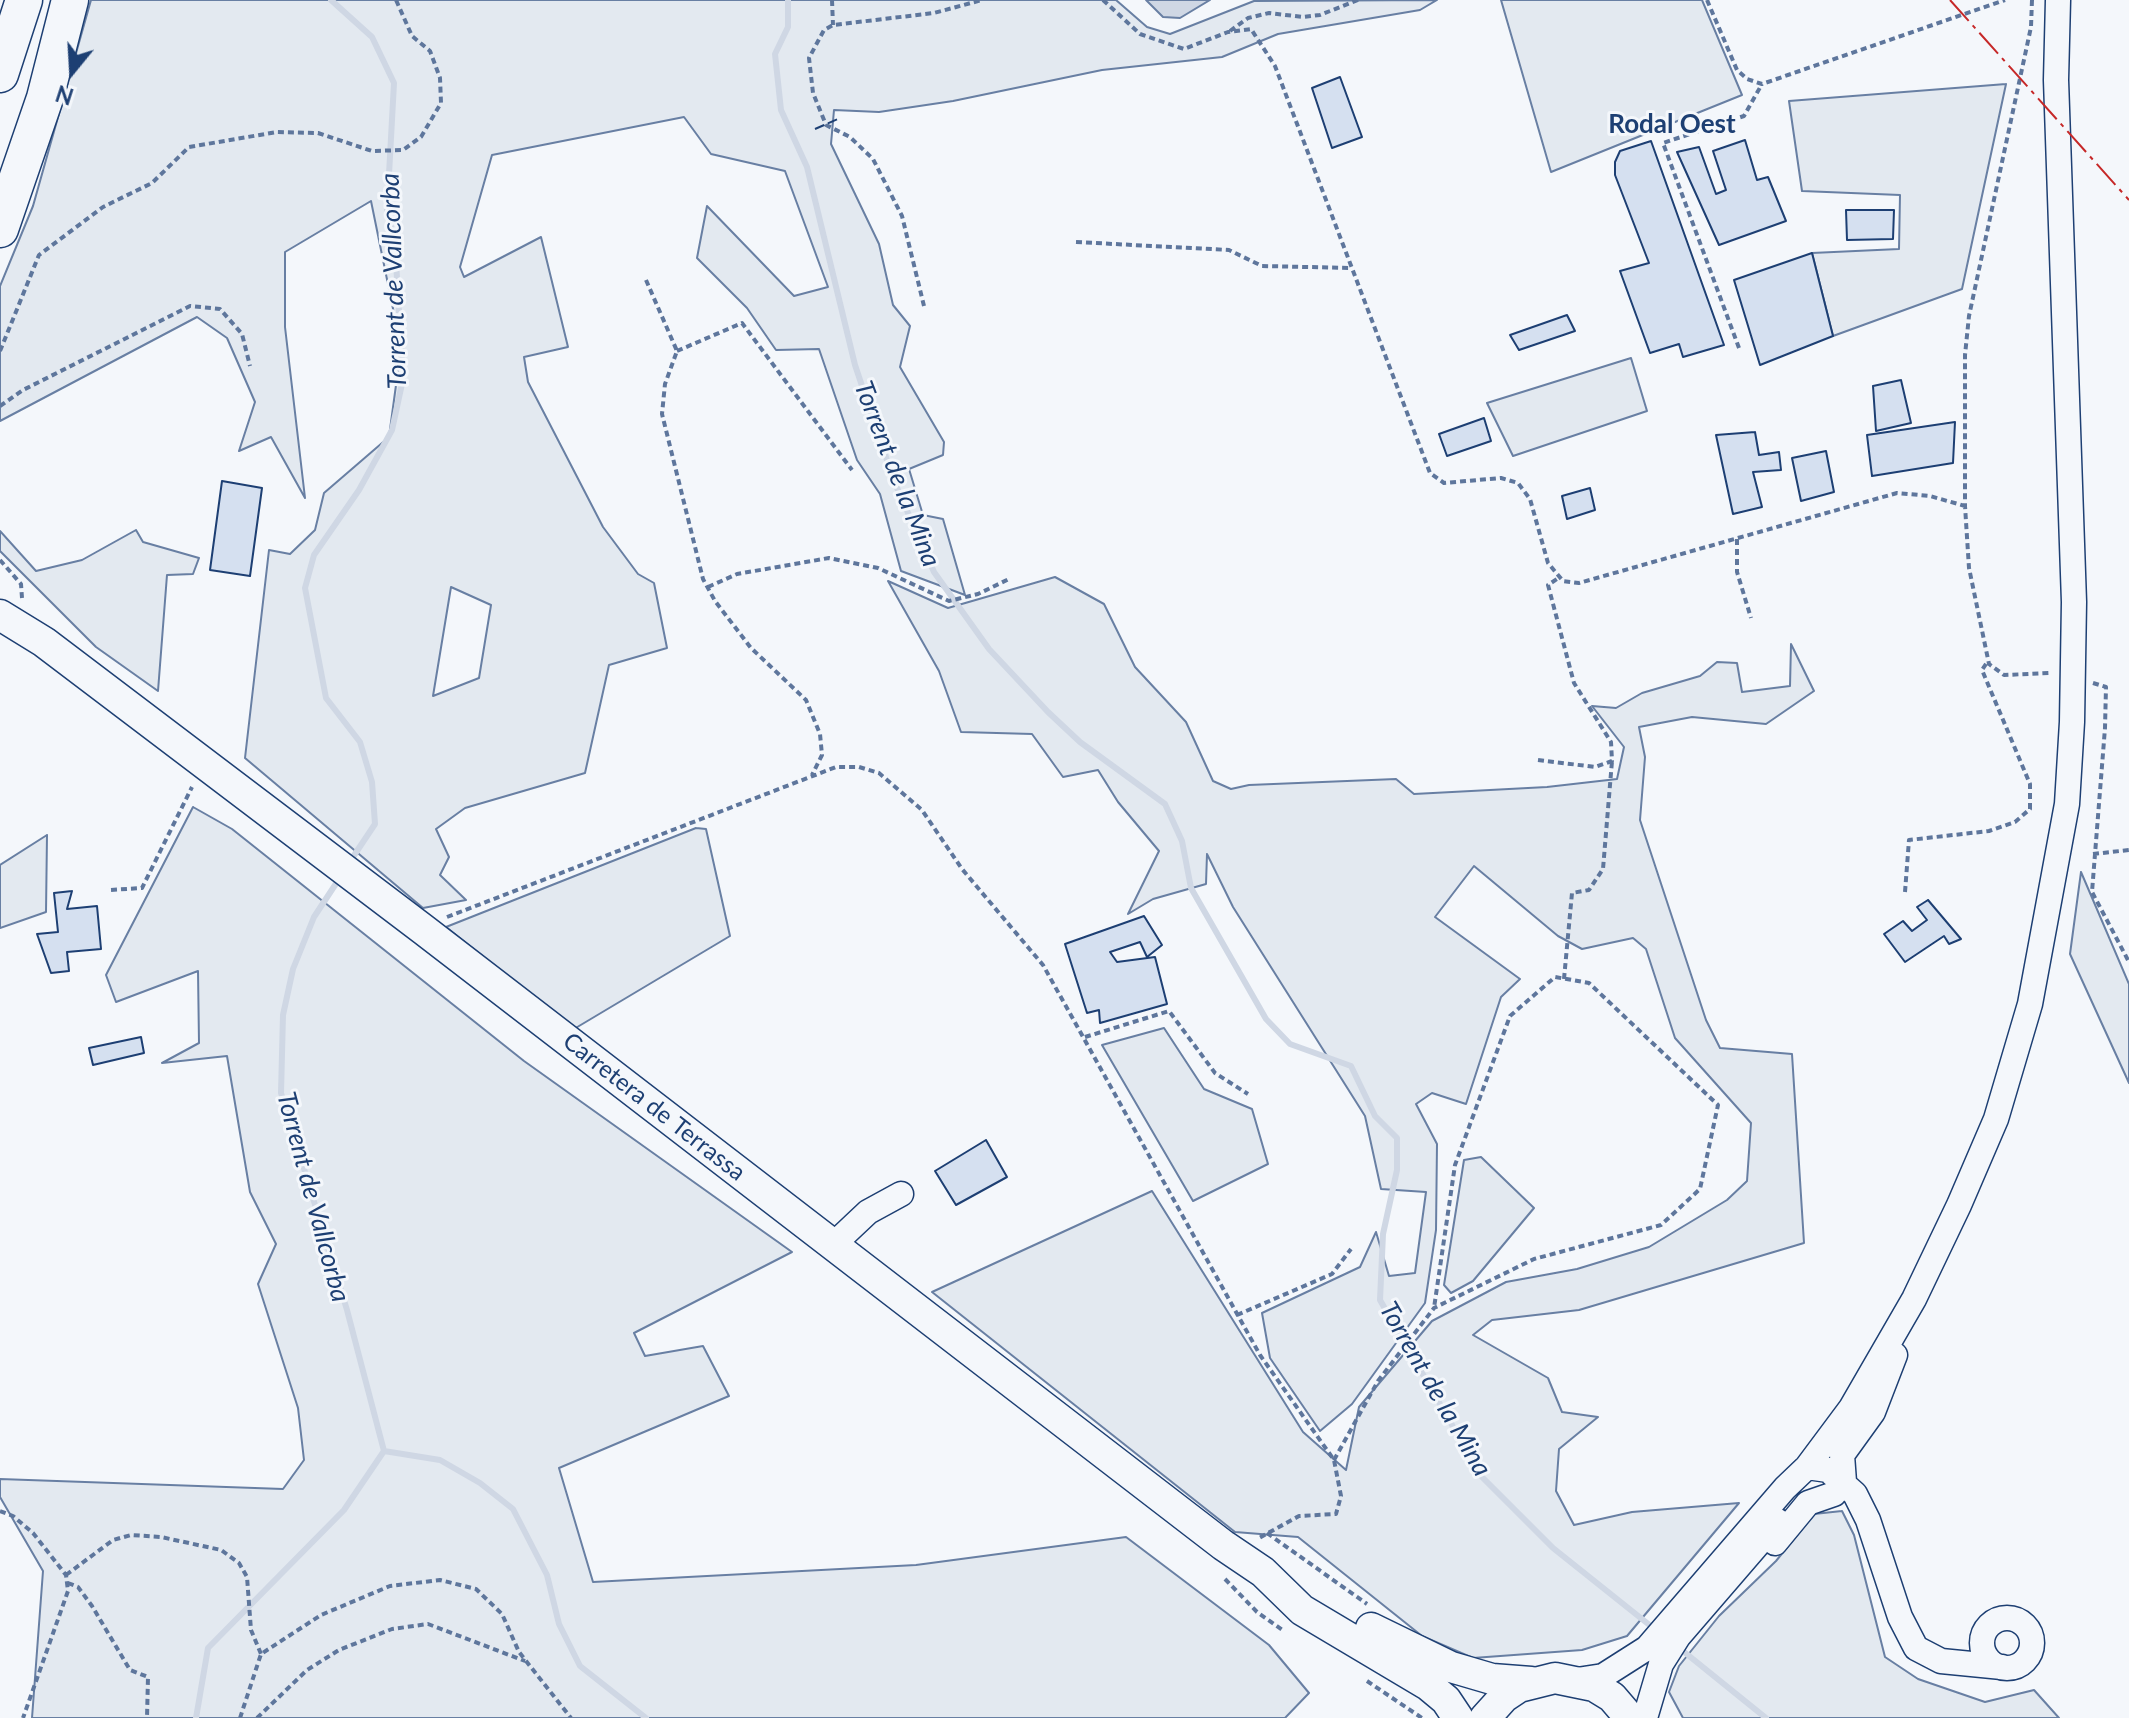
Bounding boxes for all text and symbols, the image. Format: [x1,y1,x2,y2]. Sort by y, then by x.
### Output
north arrow [32,32,112,112]
text: N [52,80,77,111]
district label: Rodal Oest [1608,109,1736,141]
water label: Torrent de Vallcorba [375,172,413,390]
water label: Torrent de la Mina [847,377,947,571]
street label: Carretera de Terrassa [557,1027,751,1187]
water label: Torrent de Vallcorba [270,1088,356,1306]
water label: Torrent de la Mina [1372,1296,1498,1482]

